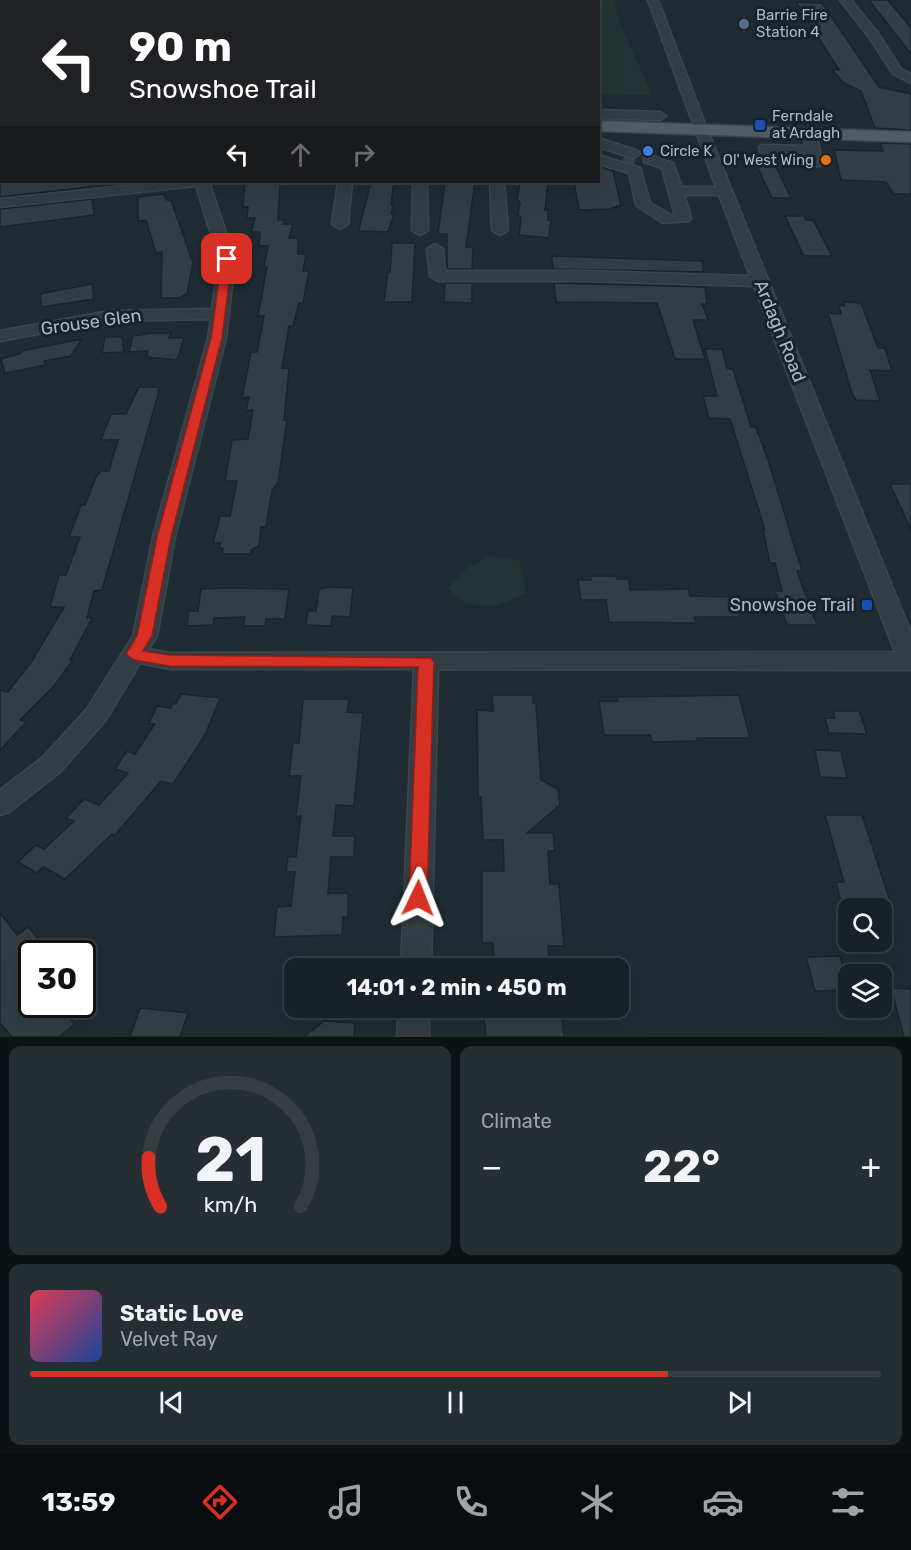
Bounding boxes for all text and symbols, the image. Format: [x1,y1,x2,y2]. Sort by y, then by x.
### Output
place label: Barrie Fire Station 4 [756,6,828,41]
marker: Barrie Fire Station 4 [737,17,751,31]
text: 90 m [129,22,232,72]
icon: left [30,24,108,102]
text: Snowshoe Trail [129,73,317,105]
place label: Ferndale at Ardagh [772,107,840,142]
marker: Ferndale at Ardagh [753,118,767,132]
icon: left [221,138,254,171]
icon: ahead [284,138,317,171]
icon: right [347,138,380,171]
place label: Circle K [660,142,712,160]
marker: Circle K [641,144,655,158]
place label: Ol' West Wing [723,151,814,169]
marker: Ol' West Wing [819,153,833,167]
pin [201,233,252,284]
icon: arrive [210,242,243,275]
street label: Ardagh Road [750,277,810,385]
street label: Grouse Glen [39,304,143,340]
place label: Snowshoe Trail [730,594,855,616]
marker: Snowshoe Trail [860,598,874,612]
position arrow [386,866,450,930]
map controls [838,898,892,1018]
button: search [838,898,892,952]
speed limit sign: 30 [18,940,96,1018]
button: layers [838,964,892,1018]
text: 14:01 · 2 min · 450 m [346,974,567,1001]
text: Climate [481,1109,552,1133]
text: 21 [194,1123,266,1197]
text: 22° [643,1140,720,1193]
text: − [481,1147,502,1186]
text: + [860,1147,881,1186]
text: km/h [203,1193,257,1218]
text: Static Love [120,1300,244,1327]
text: Velvet Ray [120,1327,218,1351]
icon: previous [155,1386,188,1419]
icon: pause [439,1386,472,1419]
icon: next [723,1386,756,1419]
icon: directions [199,1481,241,1523]
icon: music [325,1481,367,1523]
icon: phone [450,1481,492,1523]
icon: climate [576,1481,618,1523]
icon: car [702,1481,744,1523]
icon: filters [827,1481,869,1523]
text: 13:59 [42,1486,116,1518]

